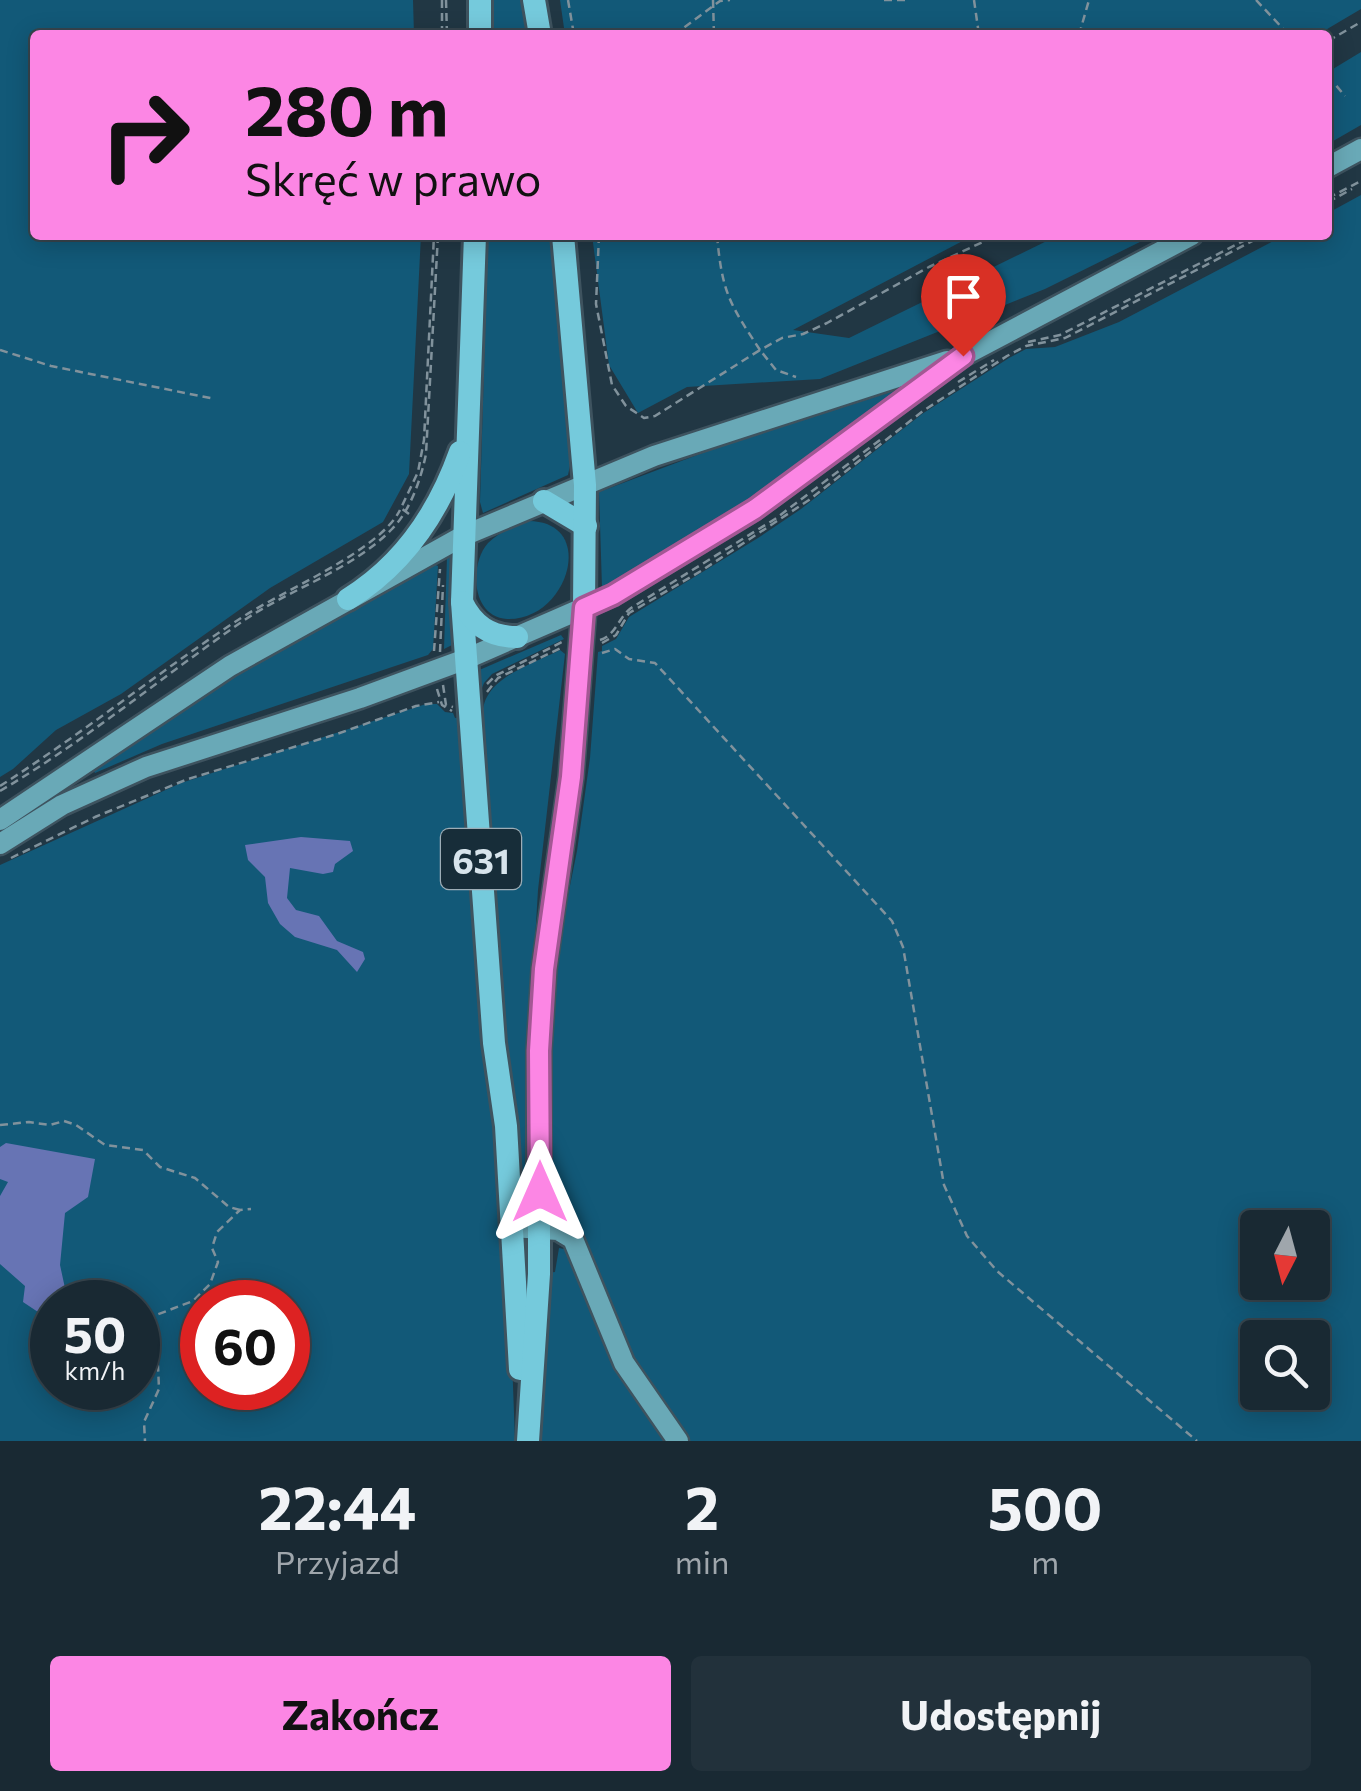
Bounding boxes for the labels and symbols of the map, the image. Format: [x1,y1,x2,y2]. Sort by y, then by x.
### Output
pin [921,254,1006,357]
road number: 631 [441,829,521,889]
position arrow [488,1140,592,1244]
north arrow [1240,1210,1330,1300]
speed limit sign: 60 [180,1280,310,1410]

